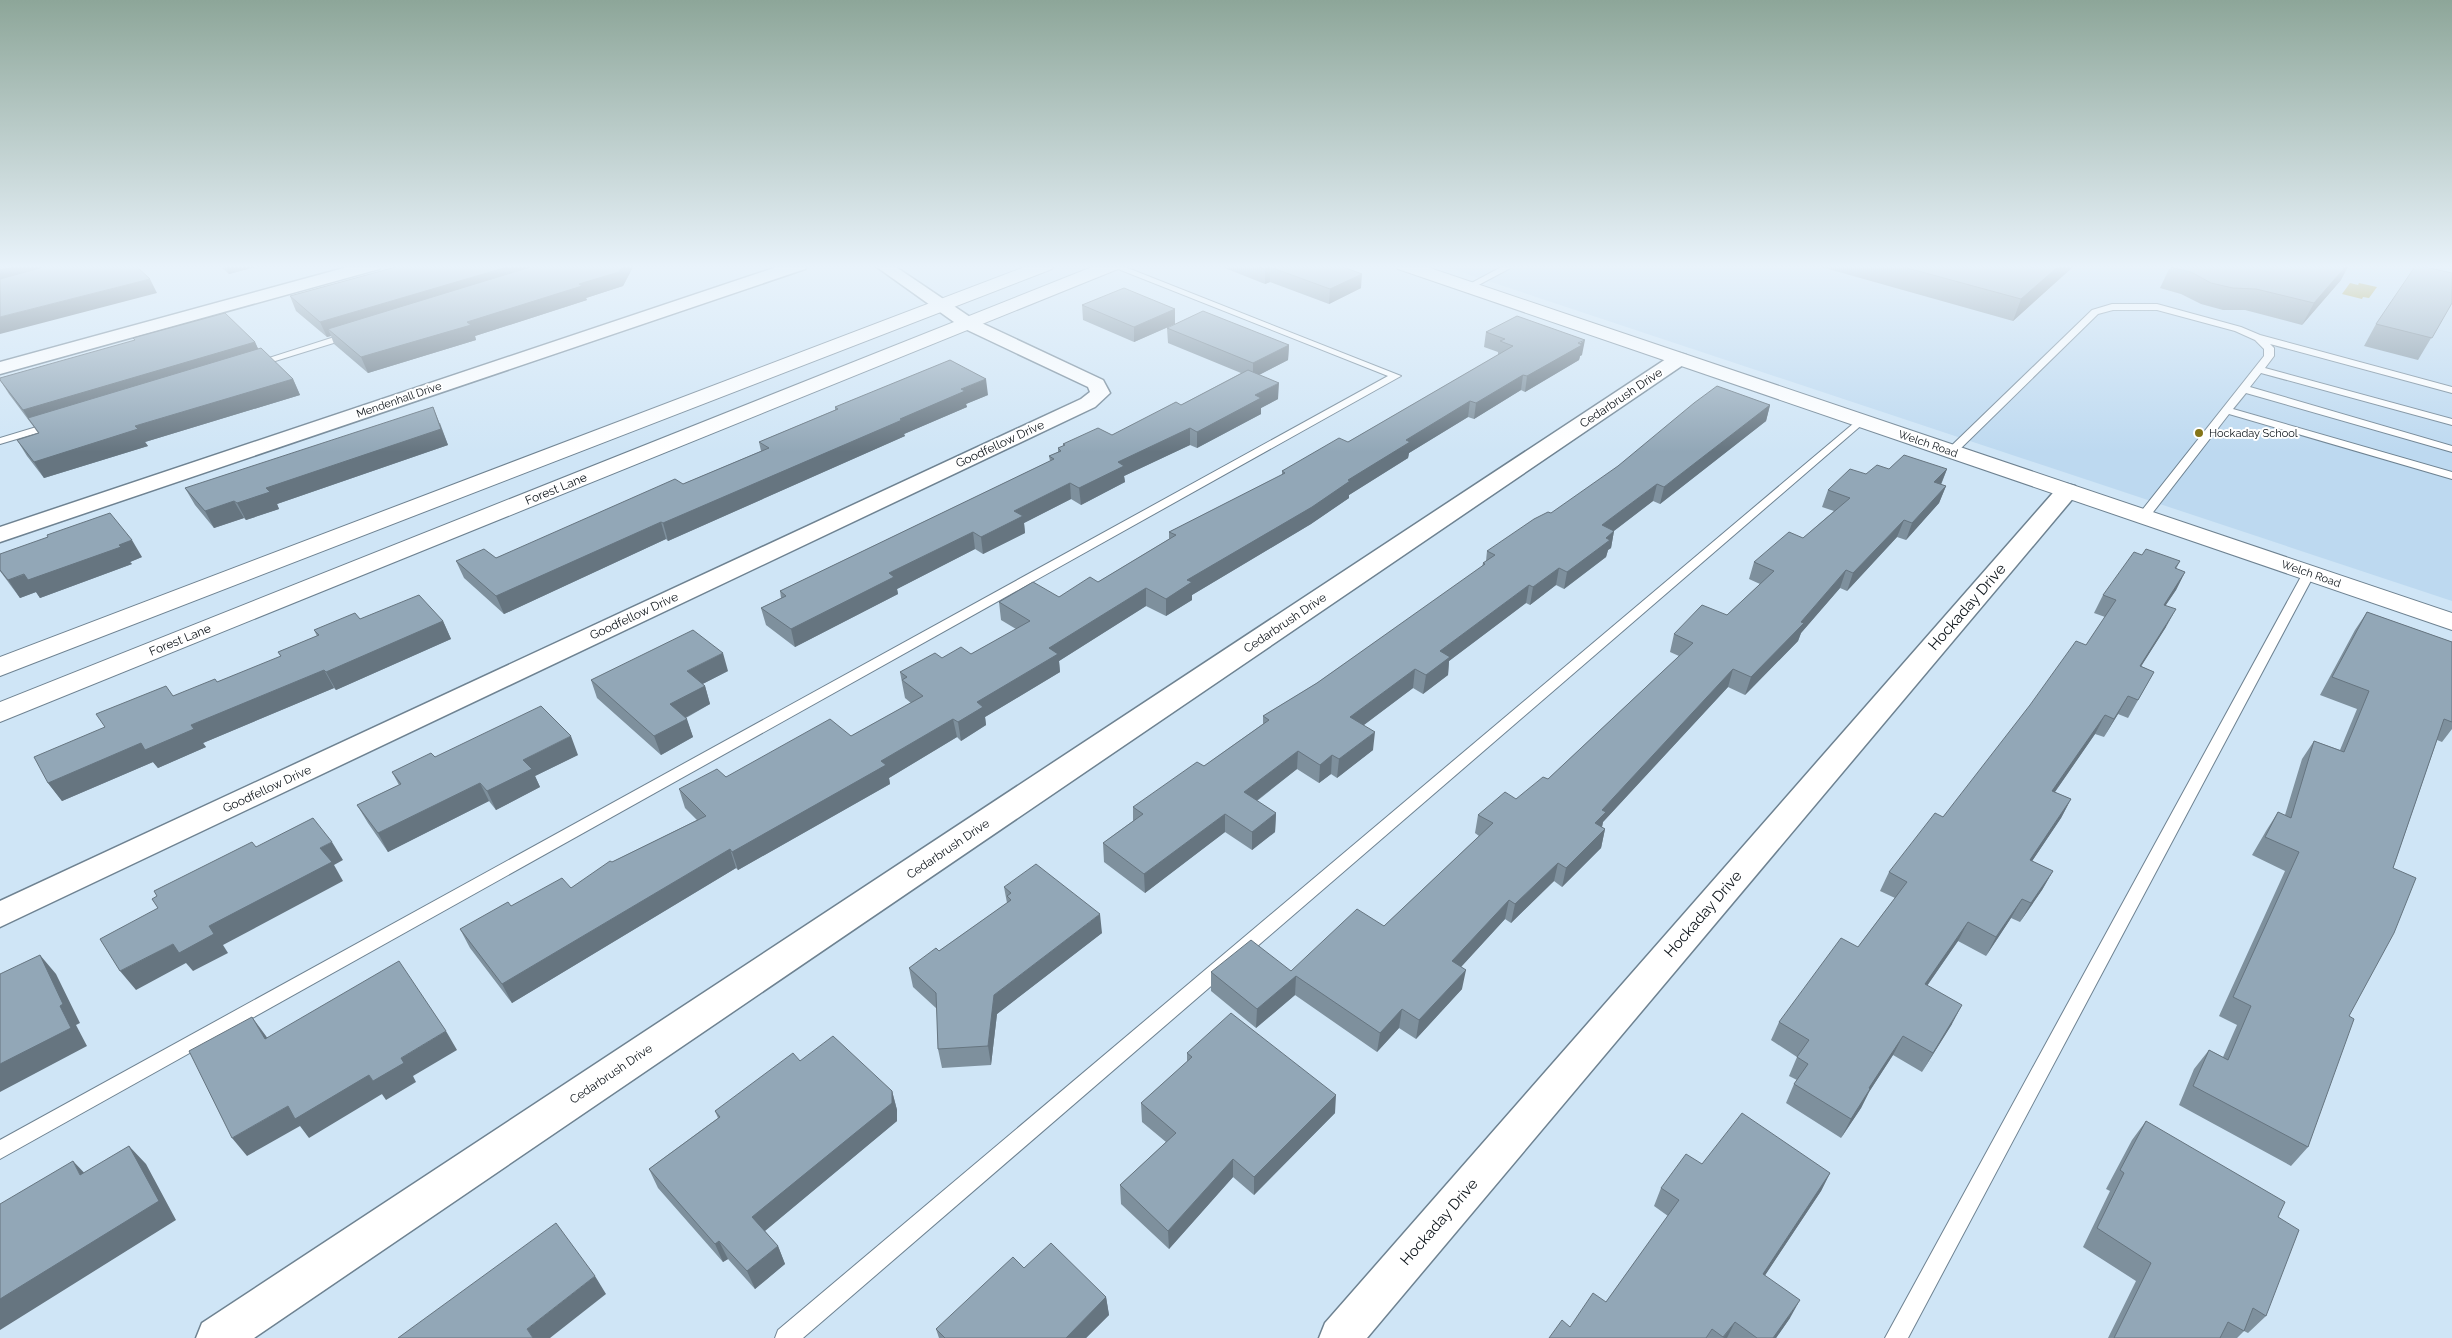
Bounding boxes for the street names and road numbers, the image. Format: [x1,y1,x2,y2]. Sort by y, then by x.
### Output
street label: Cedarbrush Drive [1577,365,1665,431]
street label: Mendenhall Drive [355,379,444,421]
street label: Goodfellow Drive [954,417,1046,471]
street label: Welch Road [1897,428,1960,460]
street label: Forest Lane [523,470,589,508]
street label: Welch Road [2280,558,2343,590]
street label: Hockaday Drive [1925,560,2010,654]
street label: Goodfellow Drive [588,589,680,643]
street label: Cedarbrush Drive [1241,590,1329,656]
street label: Forest Lane [147,621,213,659]
street label: Goodfellow Drive [221,762,313,816]
street label: Cedarbrush Drive [904,816,992,882]
street label: Hockaday Drive [1661,867,1746,961]
street label: Cedarbrush Drive [567,1041,655,1107]
street label: Hockaday Drive [1397,1175,1482,1269]

